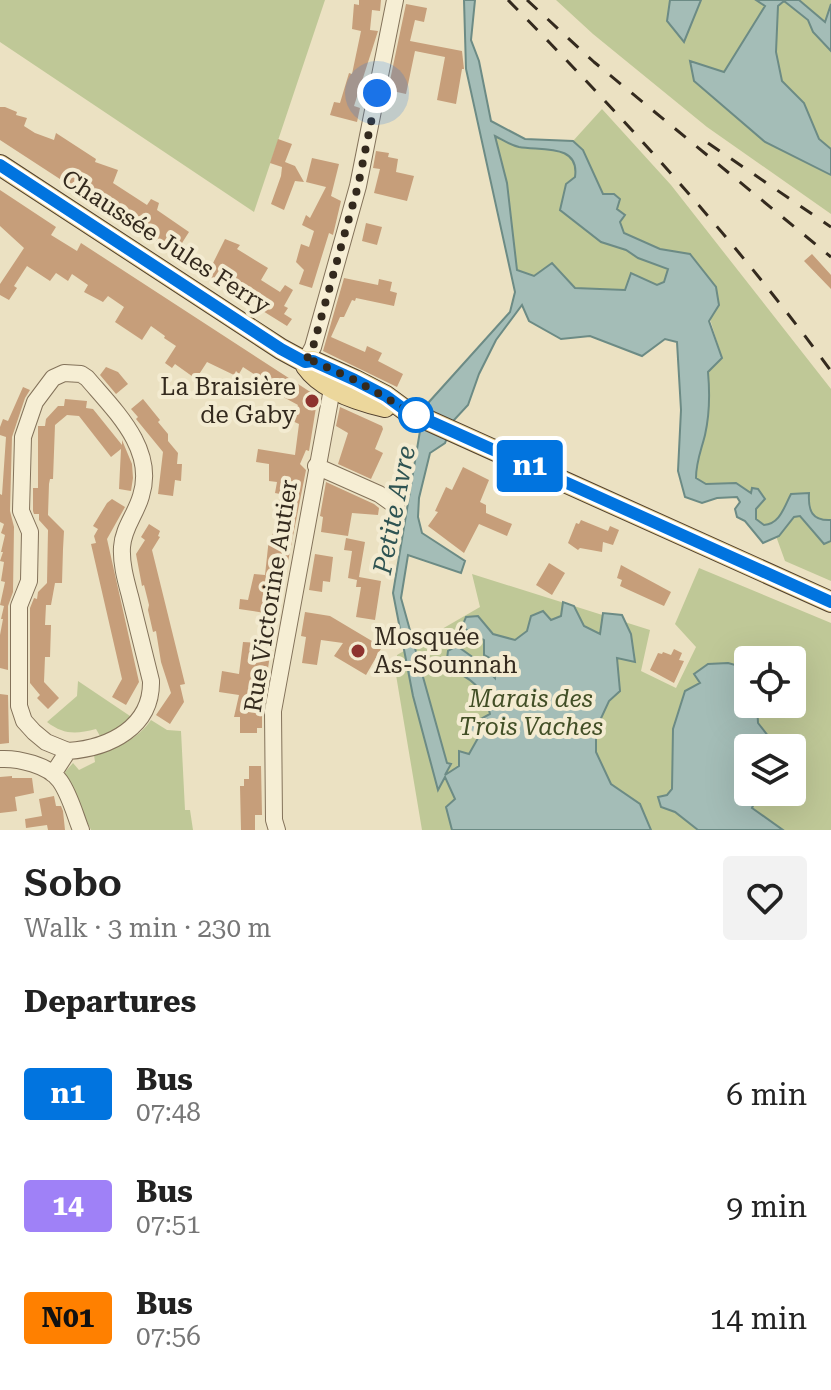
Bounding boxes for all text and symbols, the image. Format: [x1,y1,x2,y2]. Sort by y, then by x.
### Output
your location [357,73,397,113]
street label: Chaussée Jules Ferry [57,164,276,320]
place label: La Braisière de Gaby [160,373,297,429]
marker: La Braisière de Gaby [303,392,321,410]
unlabelled marker [399,398,433,432]
line badge: n1 [494,440,566,492]
water label: Petite Avre [367,443,421,578]
text: n1 [513,449,547,482]
street label: Rue Victorine Autier [239,478,303,714]
place label: Mosquée As-Sounnah [374,623,518,679]
marker: Mosquée As-Sounnah [349,642,367,660]
map controls [734,646,806,806]
button: locate [734,646,806,718]
park label: Marais des Trois Vaches [459,685,603,741]
button: layers [734,734,806,806]
button: heart [723,856,807,940]
text: Sobo [24,861,122,905]
text: Walk · 3 min · 230 m [24,913,271,943]
text: Departures [24,984,196,1019]
text: Bus [136,1062,193,1097]
text: n1 [51,1077,85,1110]
text: 6 min [726,1077,807,1112]
text: 07:48 [136,1097,201,1127]
text: Bus [136,1174,193,1209]
text: 14 [52,1189,84,1222]
text: 9 min [726,1189,807,1224]
text: 07:51 [136,1209,201,1239]
text: Bus [136,1286,193,1321]
text: N01 [42,1301,94,1334]
text: 14 min [710,1301,807,1336]
text: 07:56 [136,1321,201,1351]

